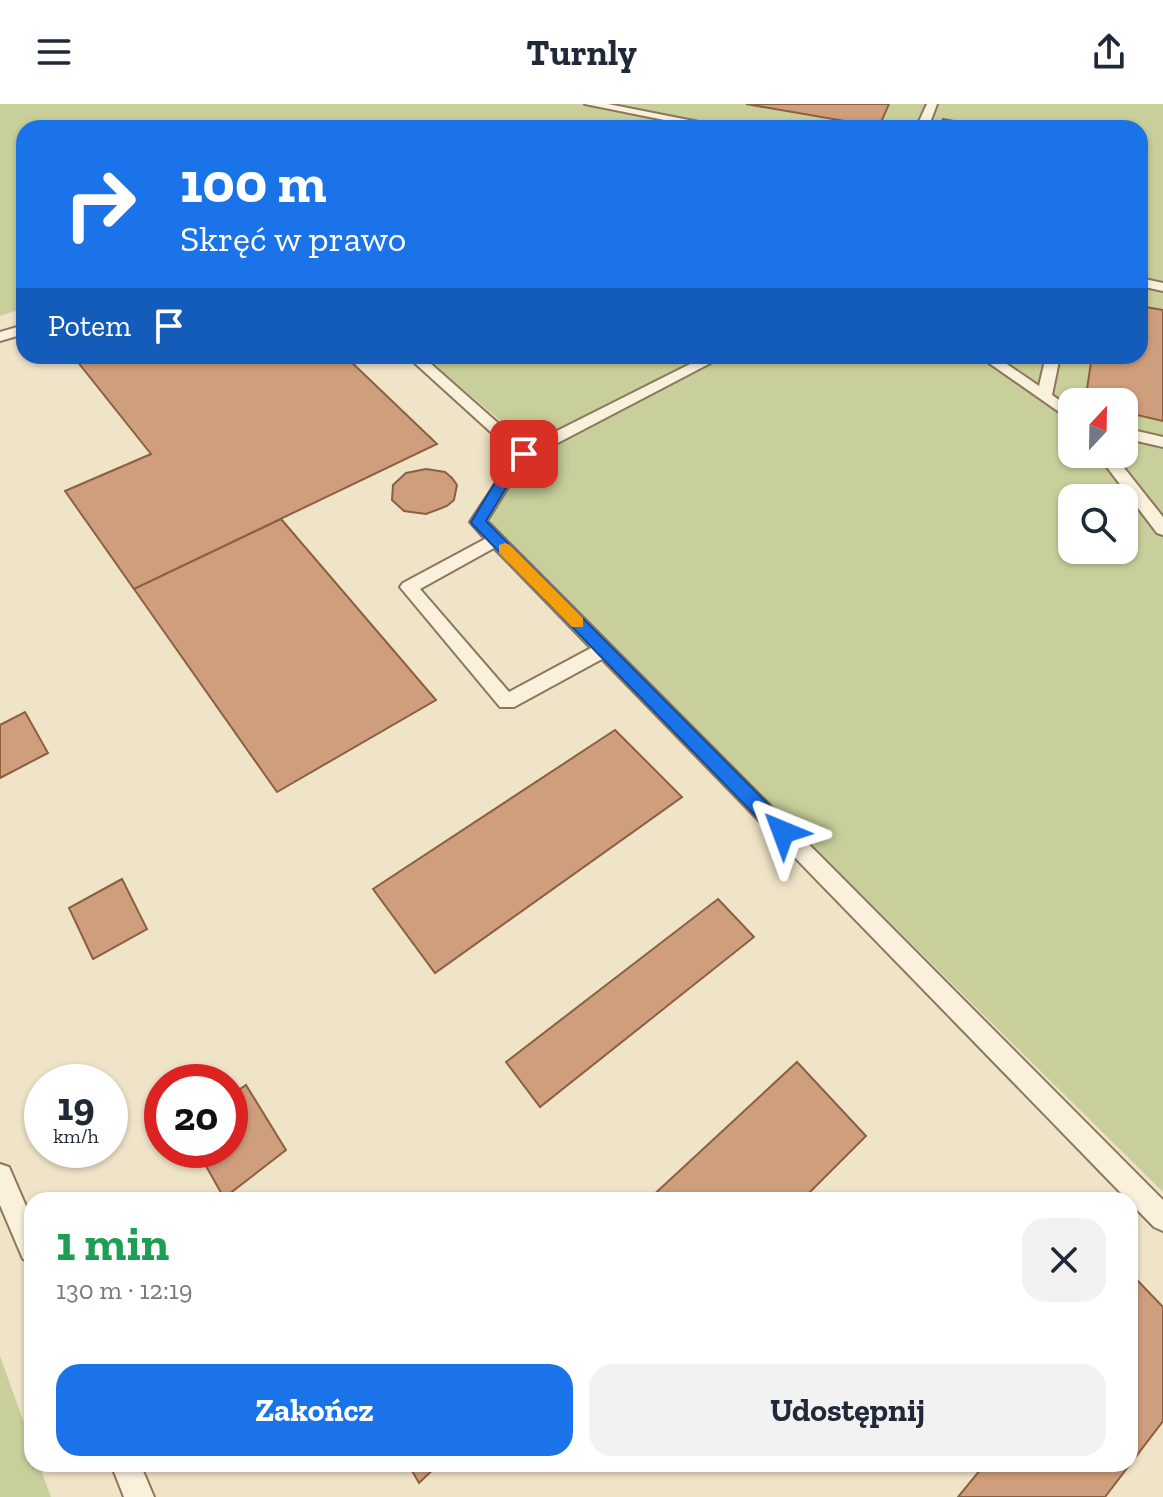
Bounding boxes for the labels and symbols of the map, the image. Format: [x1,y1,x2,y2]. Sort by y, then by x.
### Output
north arrow [1058,388,1138,468]
pin [490,420,558,488]
position arrow [741,790,825,874]
speed limit sign: 20 [144,1064,248,1168]

